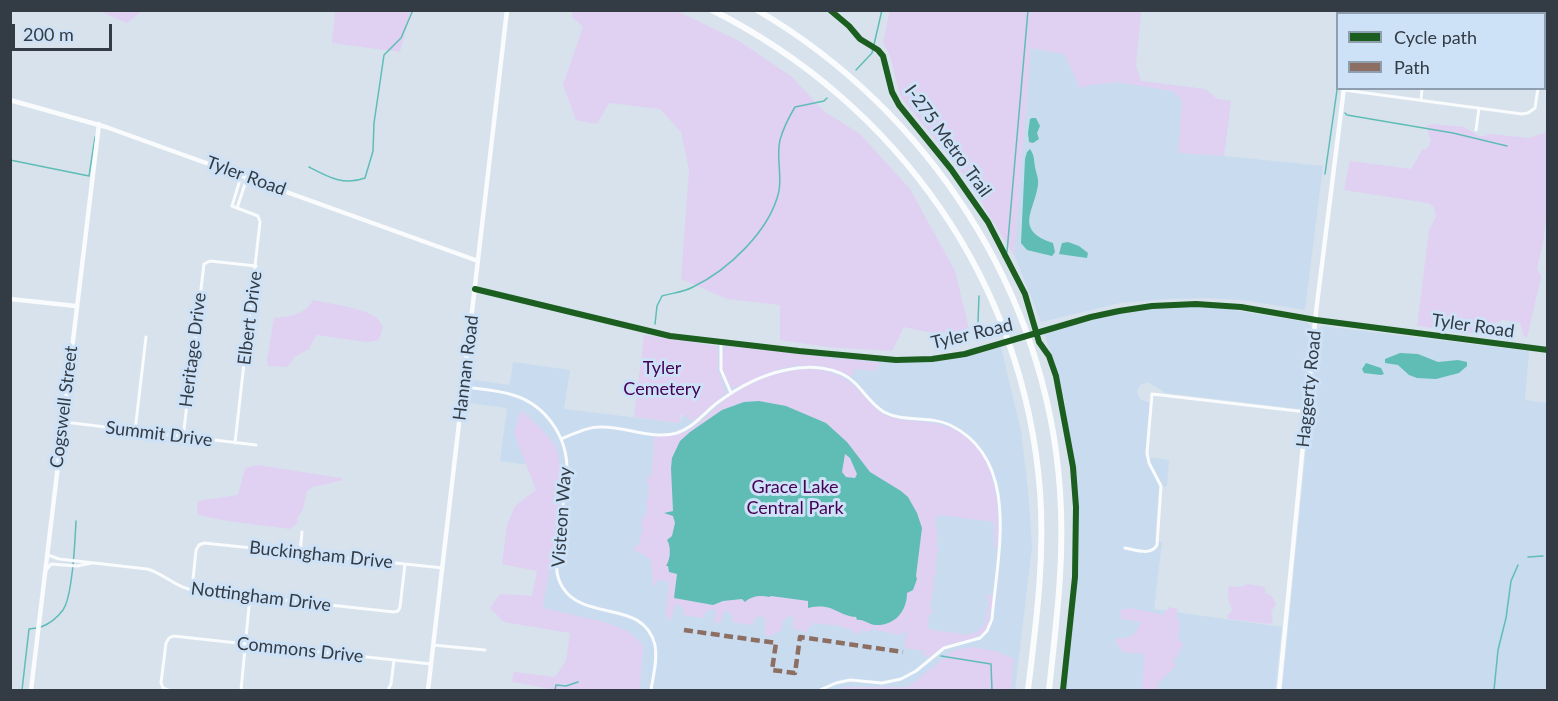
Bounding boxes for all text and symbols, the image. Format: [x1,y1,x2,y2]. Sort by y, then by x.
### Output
scale bar [15,12,116,50]
legend [1336,12,1546,90]
text: 200 m [23,23,74,45]
text: Cycle path [1394,26,1477,48]
text: Path [1394,56,1430,78]
street label: I-275 Metro Trail [900,81,996,201]
street label: Tyler Road [203,152,289,200]
street label: Elbert Drive [234,270,266,366]
street label: Heritage Drive [175,291,211,409]
street label: Tyler Road [1430,310,1516,342]
street label: Hannan Road [449,314,483,422]
street label: Tyler Road [929,314,1015,354]
street label: Haggerty Road [1292,330,1326,448]
street label: Cogswell Street [46,345,82,469]
park label: Tyler Cemetery [623,357,701,400]
street label: Summit Drive [104,417,214,451]
street label: Visteon Way [548,466,576,568]
park label: Grace Lake Central Park [746,476,844,518]
street label: Buckingham Drive [248,537,394,573]
street label: Nottingham Drive [190,578,332,616]
street label: Commons Drive [236,633,364,667]

